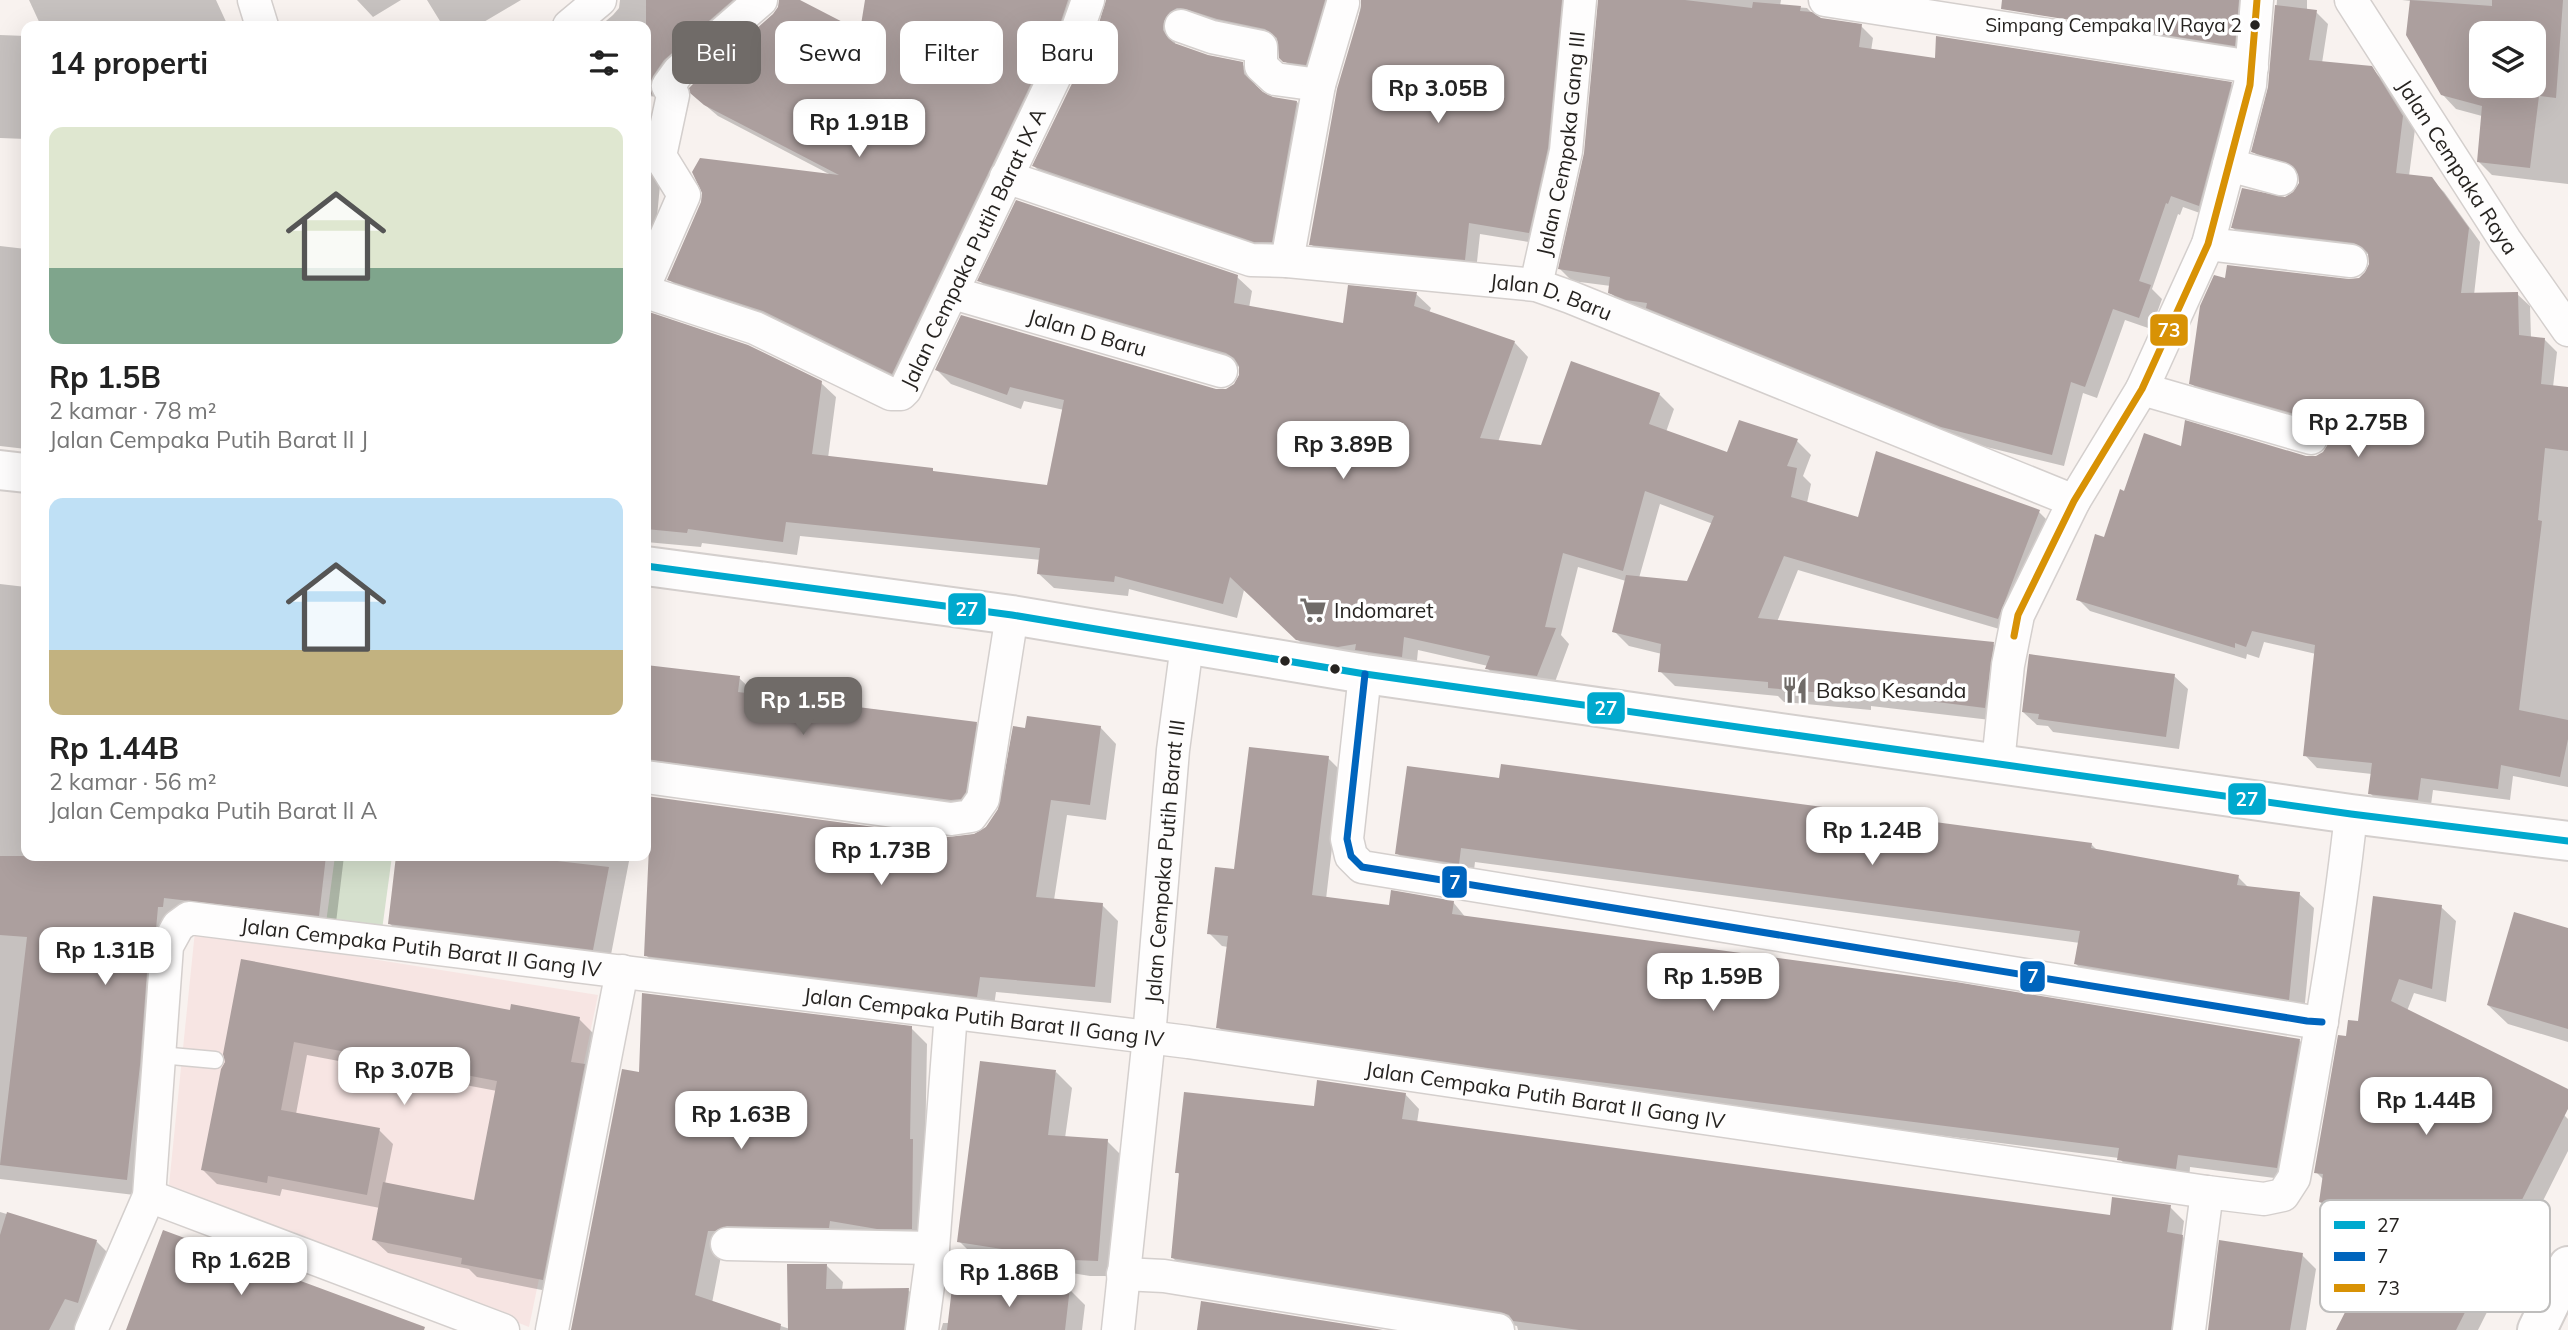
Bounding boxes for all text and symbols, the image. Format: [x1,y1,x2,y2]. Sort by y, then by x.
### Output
place label: Simpang Cempaka IV Raya 2 [1985,13,2242,37]
marker: Simpang Cempaka IV Raya 2 [2248,18,2262,32]
chip: Beli [672,21,761,84]
chip: Sewa [775,21,886,84]
chip: Filter [900,21,1003,84]
chip: Baru [1017,21,1118,84]
map controls [2469,21,2546,98]
button: layers [2469,21,2546,98]
street label: Jalan Cempaka Gang III [1530,30,1590,258]
text: 14 properti [49,44,208,82]
icon: filters [585,44,623,82]
pin: Rp 3.05B [1366,66,1510,125]
text: Rp 3.05B [1388,73,1488,102]
street label: Jalan Cempaka Raya [2392,74,2524,259]
pin: Rp 1.91B [787,100,931,159]
street label: Jalan Cempaka Putih Barat IX A [895,103,1051,393]
text: Rp 1.91B [809,107,909,136]
icon: home [273,173,399,299]
street label: Jalan D. Baru [1489,268,1616,326]
street label: Jalan D Baru [1025,302,1150,362]
line badge: 73 [2149,313,2189,347]
text: 73 [2158,318,2180,342]
text: Rp 1.5B [49,358,161,396]
text: 2 kamar · 78 m² [49,396,217,425]
pin: Rp 2.75B [2286,400,2430,459]
text: Rp 2.75B [2308,407,2408,436]
pin: Rp 3.89B [1271,421,1415,481]
text: Jalan Cempaka Putih Barat II J [49,425,368,454]
text: Rp 3.89B [1293,429,1393,458]
icon: home [273,544,399,670]
line badge: 27 [947,592,987,626]
supermarket icon: Indomaret [1298,595,1328,625]
text: 27 [956,597,978,621]
place label: Indomaret [1334,597,1434,623]
unlabelled marker [1278,654,1292,668]
unlabelled marker [1328,662,1342,676]
restaurant icon: Bakso Kesanda [1780,675,1810,705]
place label: Bakso Kesanda [1816,677,1966,703]
pin: Rp 1.5B [738,678,868,737]
text: Rp 1.5B [760,685,846,714]
line badge: 27 [1586,691,1626,725]
text: 27 [1595,696,1617,720]
street label: Jalan Cempaka Putih Barat III [1139,718,1190,1004]
text: Rp 1.44B [49,729,179,767]
text: 2 kamar · 56 m² [49,767,217,796]
line badge: 27 [2227,782,2267,816]
text: 27 [2236,787,2258,811]
text: Jalan Cempaka Putih Barat II A [49,796,377,825]
pin: Rp 1.24B [1800,808,1944,867]
text: Rp 1.24B [1822,815,1922,844]
pin: Rp 1.73B [809,828,953,887]
text: Rp 1.73B [831,835,931,864]
line badge: 7 [1441,865,1468,899]
text: 7 [1449,870,1461,894]
street label: Jalan Cempaka Putih Barat II Gang IV [239,912,603,982]
pin: Rp 1.31B [33,928,177,987]
text: Rp 1.31B [55,935,155,964]
pin: Rp 1.59B [1641,954,1785,1013]
line badge: 7 [2019,960,2046,993]
text: Rp 1.59B [1663,961,1763,990]
text: 7 [2027,964,2039,988]
street label: Jalan Cempaka Putih Barat II Gang IV [802,981,1166,1052]
pin: Rp 3.07B [332,1048,476,1107]
text: Rp 3.07B [354,1055,454,1084]
street label: Jalan Cempaka Putih Barat II Gang IV [1364,1055,1727,1134]
pin: Rp 1.44B [2354,1078,2498,1137]
text: Rp 1.44B [2376,1085,2476,1114]
pin: Rp 1.63B [669,1092,813,1151]
text: Rp 1.63B [691,1099,791,1128]
legend [2320,1200,2550,1312]
text: 27 [2377,1213,2400,1237]
pin: Rp 1.62B [169,1238,313,1297]
text: 7 [2377,1244,2388,1268]
text: Rp 1.62B [191,1245,291,1274]
pin: Rp 1.86B [937,1250,1081,1309]
text: Rp 1.86B [959,1257,1059,1286]
text: 73 [2377,1276,2400,1300]

